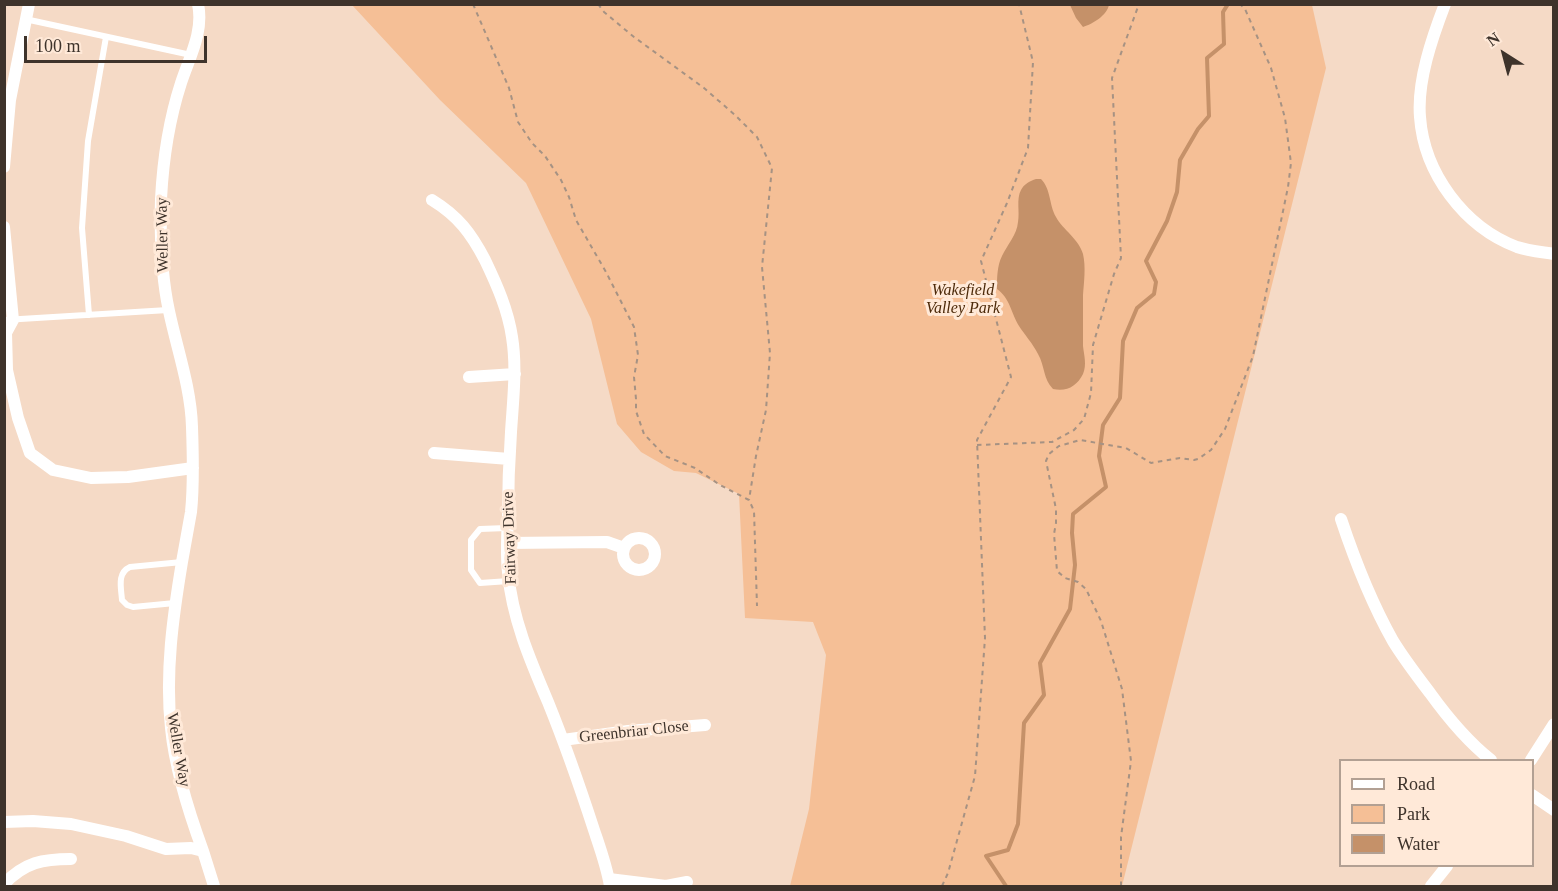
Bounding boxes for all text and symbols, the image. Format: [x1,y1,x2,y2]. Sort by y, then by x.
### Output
scale bar [27,24,210,62]
north arrow [1474,24,1534,84]
text: N [1483,29,1503,49]
text: 100 m [35,36,81,56]
street label: Weller Way [153,197,173,273]
park label: Wakefield Valley Park [926,281,1000,319]
street label: Fairway Drive [499,491,521,585]
street label: Weller Way [162,711,194,789]
street label: Greenbriar Close [578,717,690,747]
legend [1339,759,1534,867]
text: Road [1397,774,1435,794]
text: Park [1397,804,1430,824]
text: Water [1397,834,1440,854]

